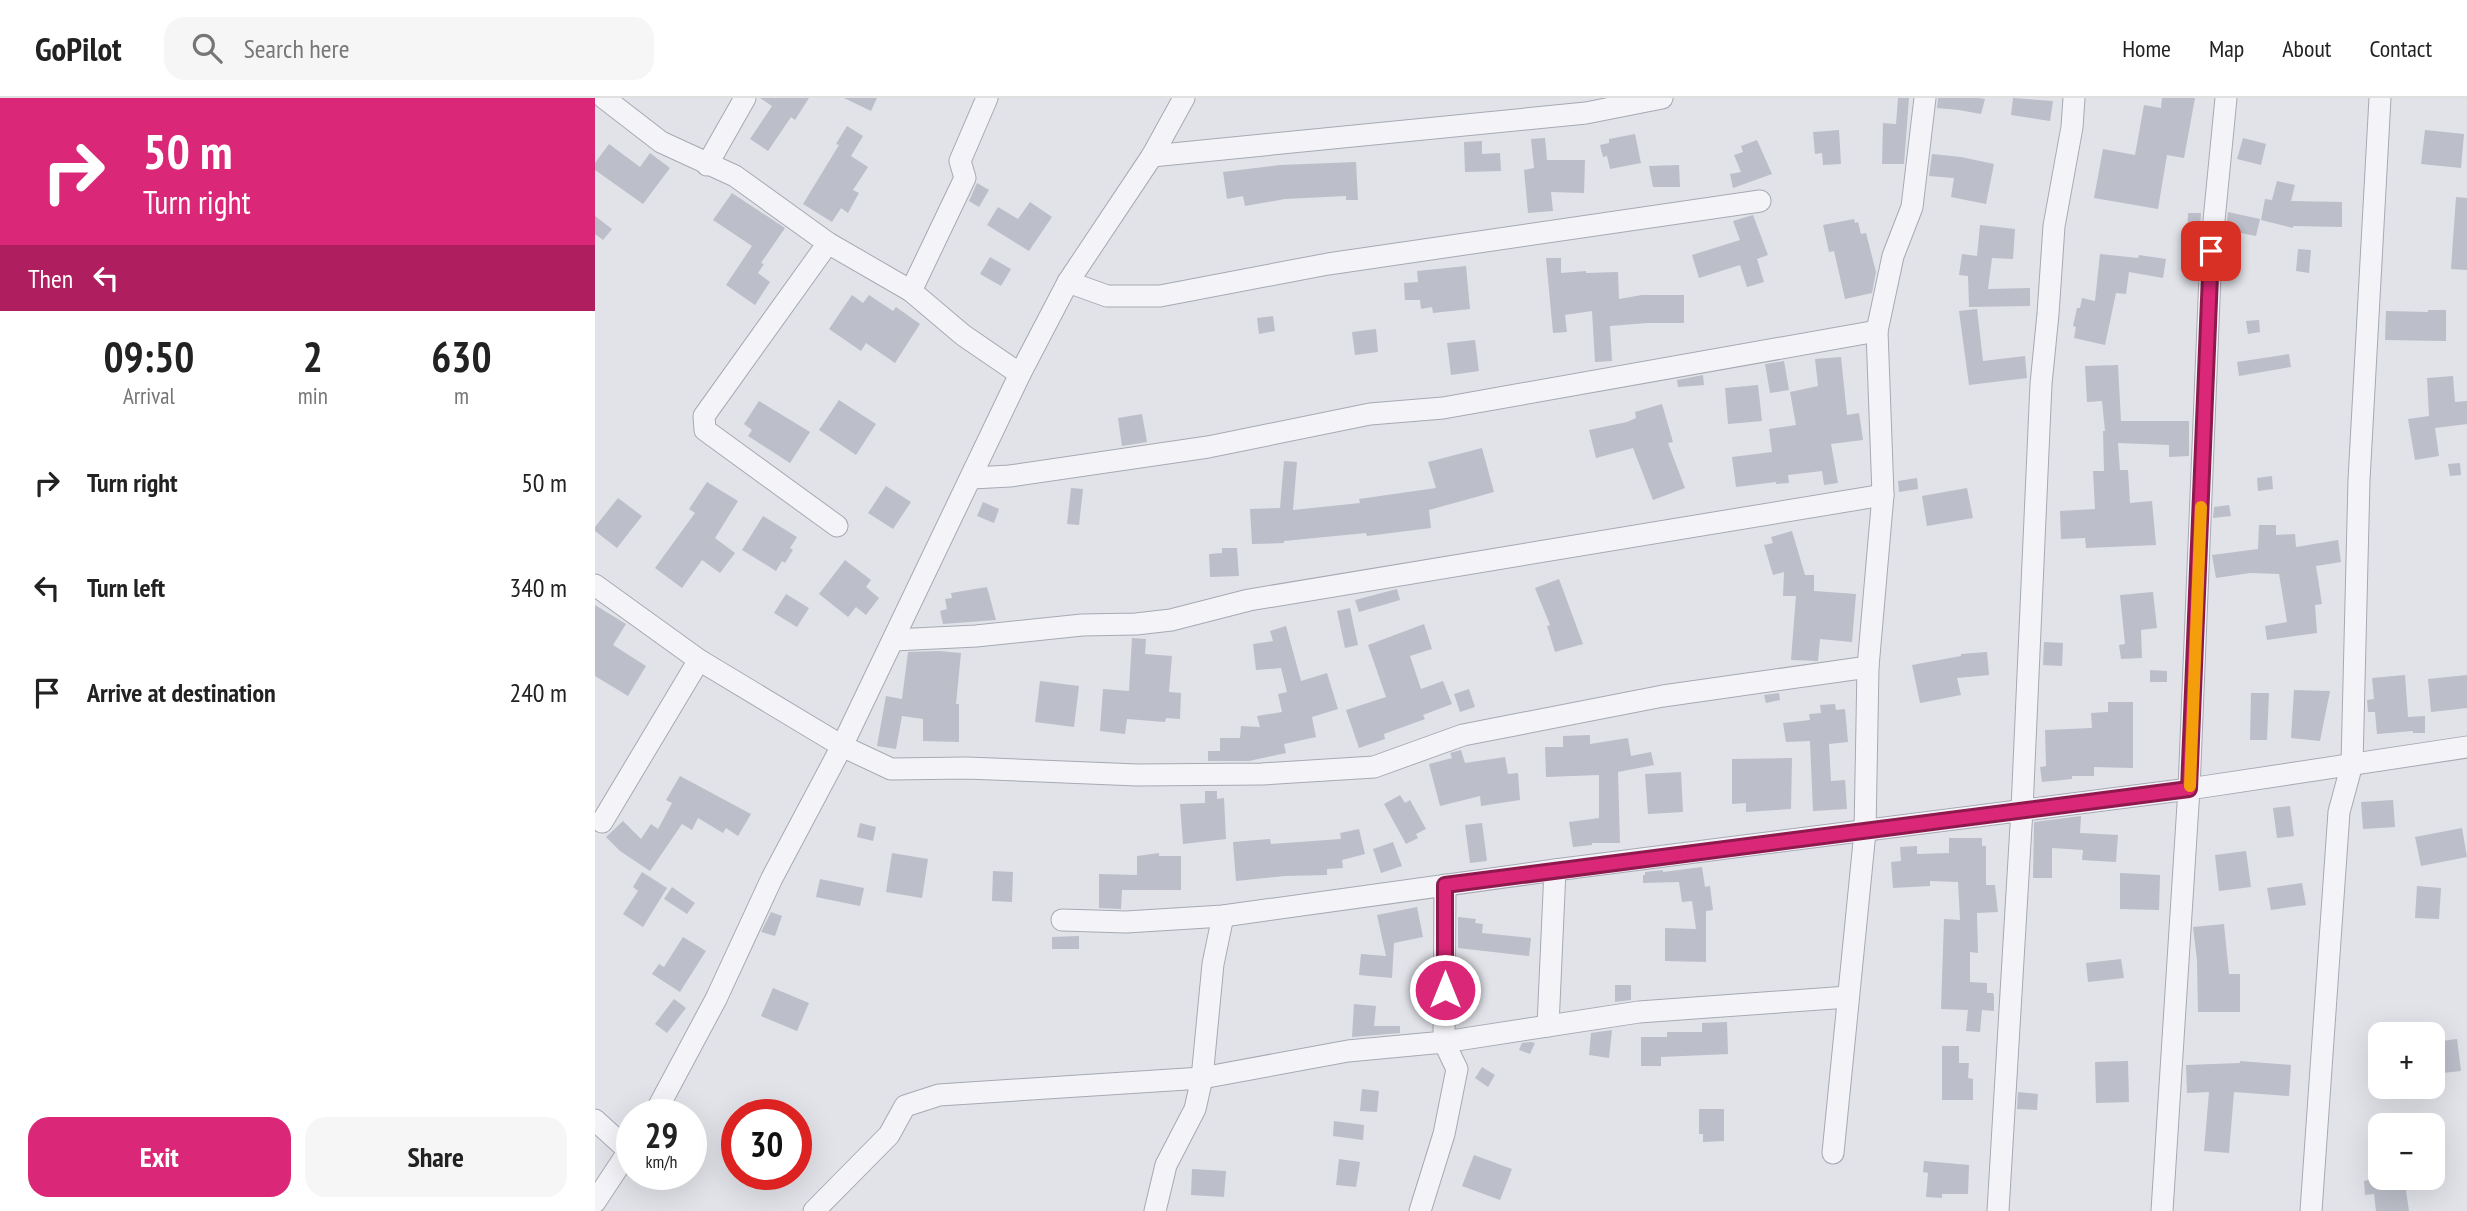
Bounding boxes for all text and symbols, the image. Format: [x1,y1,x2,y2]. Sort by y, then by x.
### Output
search box [164,17,654,80]
text: GoPilot [35,27,122,70]
icon: search [188,29,226,67]
text: Search here [244,32,349,65]
text: Home [2122,33,2171,64]
text: Map [2209,33,2244,64]
text: About [2282,33,2331,64]
text: Contact [2369,33,2432,64]
text: 50 m [143,119,232,183]
icon: right [28,126,119,217]
text: Turn right [143,181,251,223]
pin [2181,221,2241,281]
icon: arrive [2192,232,2230,270]
icon: left [87,259,125,297]
text: Then [28,262,73,295]
text: 09:50 [103,329,194,384]
text: 2 [303,329,323,384]
text: 630 [431,329,492,384]
text: Arrival [123,381,175,410]
text: min [298,381,328,410]
text: m [454,381,469,410]
icon: right [28,464,66,502]
text: Turn right [87,466,178,499]
text: 50 m [521,466,567,499]
icon: left [28,569,66,607]
text: Turn left [87,571,165,604]
text: 340 m [509,571,567,604]
icon: arrive [28,674,66,712]
text: Arrive at destination [87,676,276,709]
text: 240 m [509,676,567,709]
position arrow [1408,953,1482,1027]
map controls [2368,1022,2445,1190]
button: + [2368,1022,2445,1099]
speed limit sign: 30 [721,1099,812,1190]
text: 29 [645,1112,678,1158]
button: − [2368,1113,2445,1190]
button: Exit [28,1117,291,1197]
button: Share [305,1117,567,1197]
text: km/h [646,1150,677,1173]

